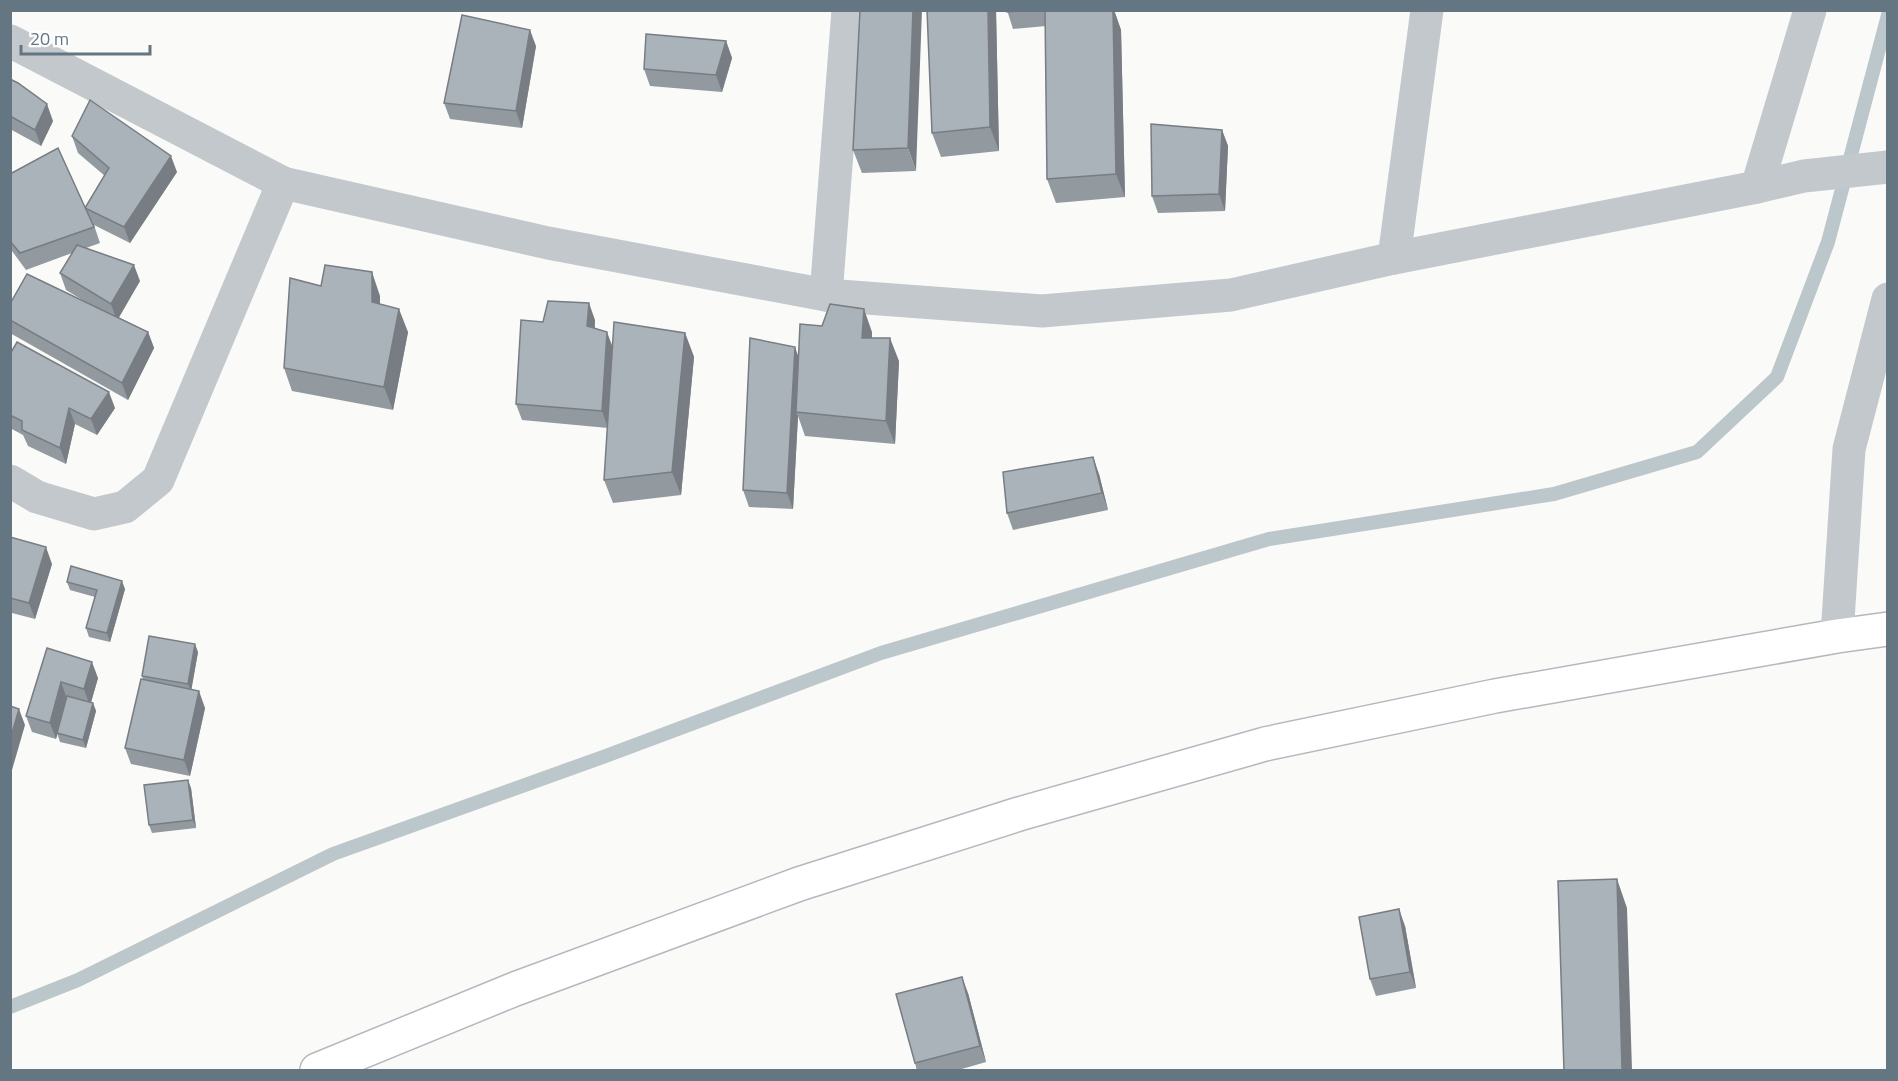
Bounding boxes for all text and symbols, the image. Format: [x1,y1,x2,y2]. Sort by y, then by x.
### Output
scale bar [21,18,150,56]
text: 20 m [30,25,69,52]

